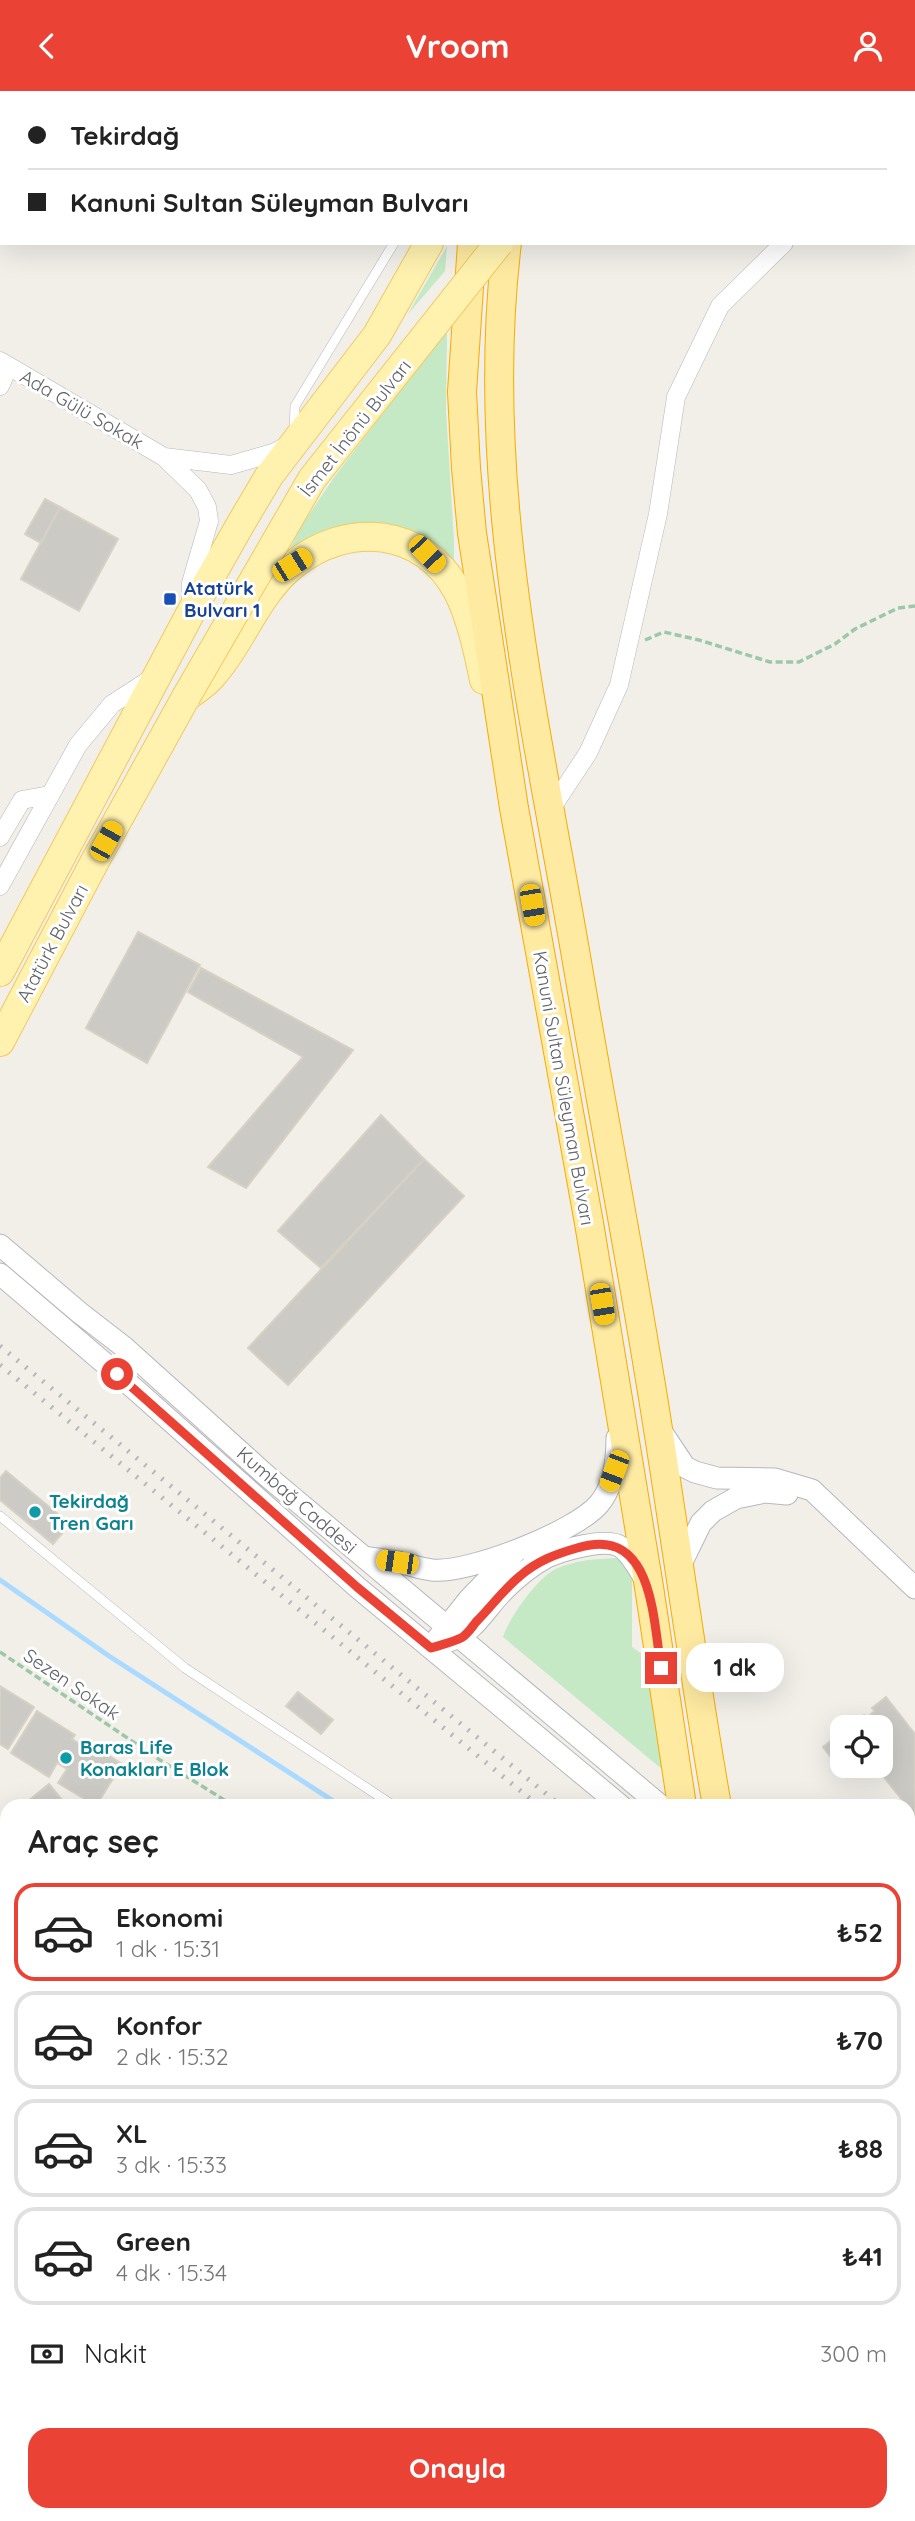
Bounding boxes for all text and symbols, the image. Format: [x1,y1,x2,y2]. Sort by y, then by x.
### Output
text: Vroom [406,26,509,66]
icon: back [28,27,66,65]
icon: person [849,27,887,65]
text: Tekirdağ [70,119,179,152]
text: Kanuni Sultan Süleyman Bulvarı [70,186,469,219]
street label: İsmet İnönü Bulvarı [294,355,416,501]
street label: Ada Gülü Sokak [16,364,148,454]
car [405,532,450,576]
car [269,545,316,585]
place label: Atatürk Bulvarı 1 [184,576,260,622]
marker: Atatürk Bulvarı 1 [162,591,178,607]
car [87,818,126,864]
street label: Atatürk Bulvarı [11,880,93,1006]
car [519,882,546,928]
street label: Kanuni Sultan Süleyman Bulvarı [528,949,600,1227]
car [589,1281,616,1327]
route start [101,1358,133,1390]
street label: Kumbağ Caddesi [232,1441,362,1559]
car [597,1448,632,1494]
place label: Tekirdağ Tren Garı [49,1489,134,1535]
marker: Tekirdağ Tren Garı [27,1504,43,1520]
car [375,1549,420,1575]
street label: Sezen Sokak [19,1643,125,1725]
callout: 1 dk [686,1643,784,1693]
route end [645,1652,677,1684]
text: 1 dk [714,1653,756,1682]
map controls [830,1715,893,1778]
button: locate [830,1715,893,1778]
place label: Baras Life Konakları E Blok [80,1735,229,1781]
marker: Baras Life Konakları E Blok [58,1750,74,1766]
text: Araç seç [28,1821,159,1861]
icon: car [32,1901,95,1964]
text: Ekonomi [116,1901,223,1934]
text: ₺52 [837,1916,883,1949]
text: 1 dk · 15:31 [116,1934,220,1963]
icon: car [32,2009,95,2072]
text: Konfor [116,2009,202,2042]
text: ₺70 [836,2024,883,2057]
text: 2 dk · 15:32 [116,2042,228,2071]
icon: car [32,2117,95,2180]
text: XL [116,2117,148,2150]
text: ₺88 [838,2132,883,2165]
text: 3 dk · 15:33 [116,2150,227,2179]
icon: car [32,2225,95,2288]
text: Green [116,2225,191,2258]
text: ₺41 [842,2240,883,2273]
text: 4 dk · 15:34 [116,2258,227,2287]
icon: cash [28,2335,66,2373]
text: Nakit [84,2337,147,2370]
text: 300 m [820,2339,887,2368]
button: Onayla [28,2428,887,2508]

